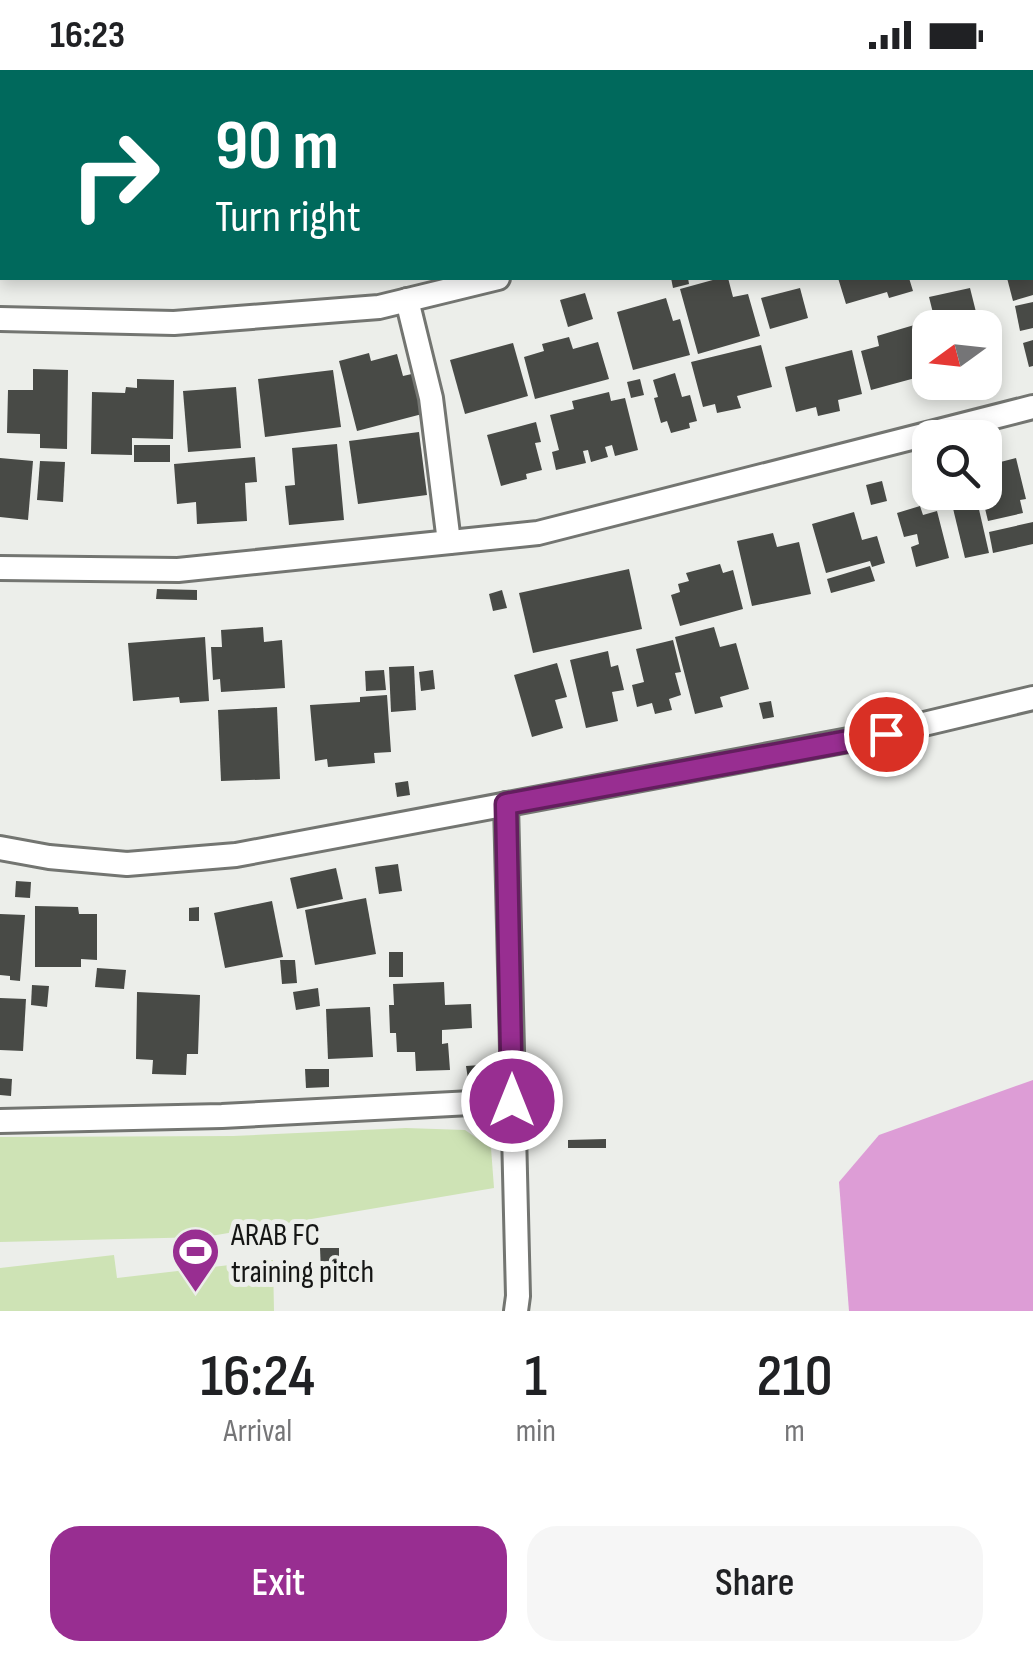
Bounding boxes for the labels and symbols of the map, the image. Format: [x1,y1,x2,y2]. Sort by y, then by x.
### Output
north arrow [912,310,1002,400]
pin [844,692,929,777]
position arrow [460,1049,564,1153]
place label: ARAB FC training pitch [230,1216,374,1292]
sports icon: ARAB FC training pitch [170,1226,222,1294]

